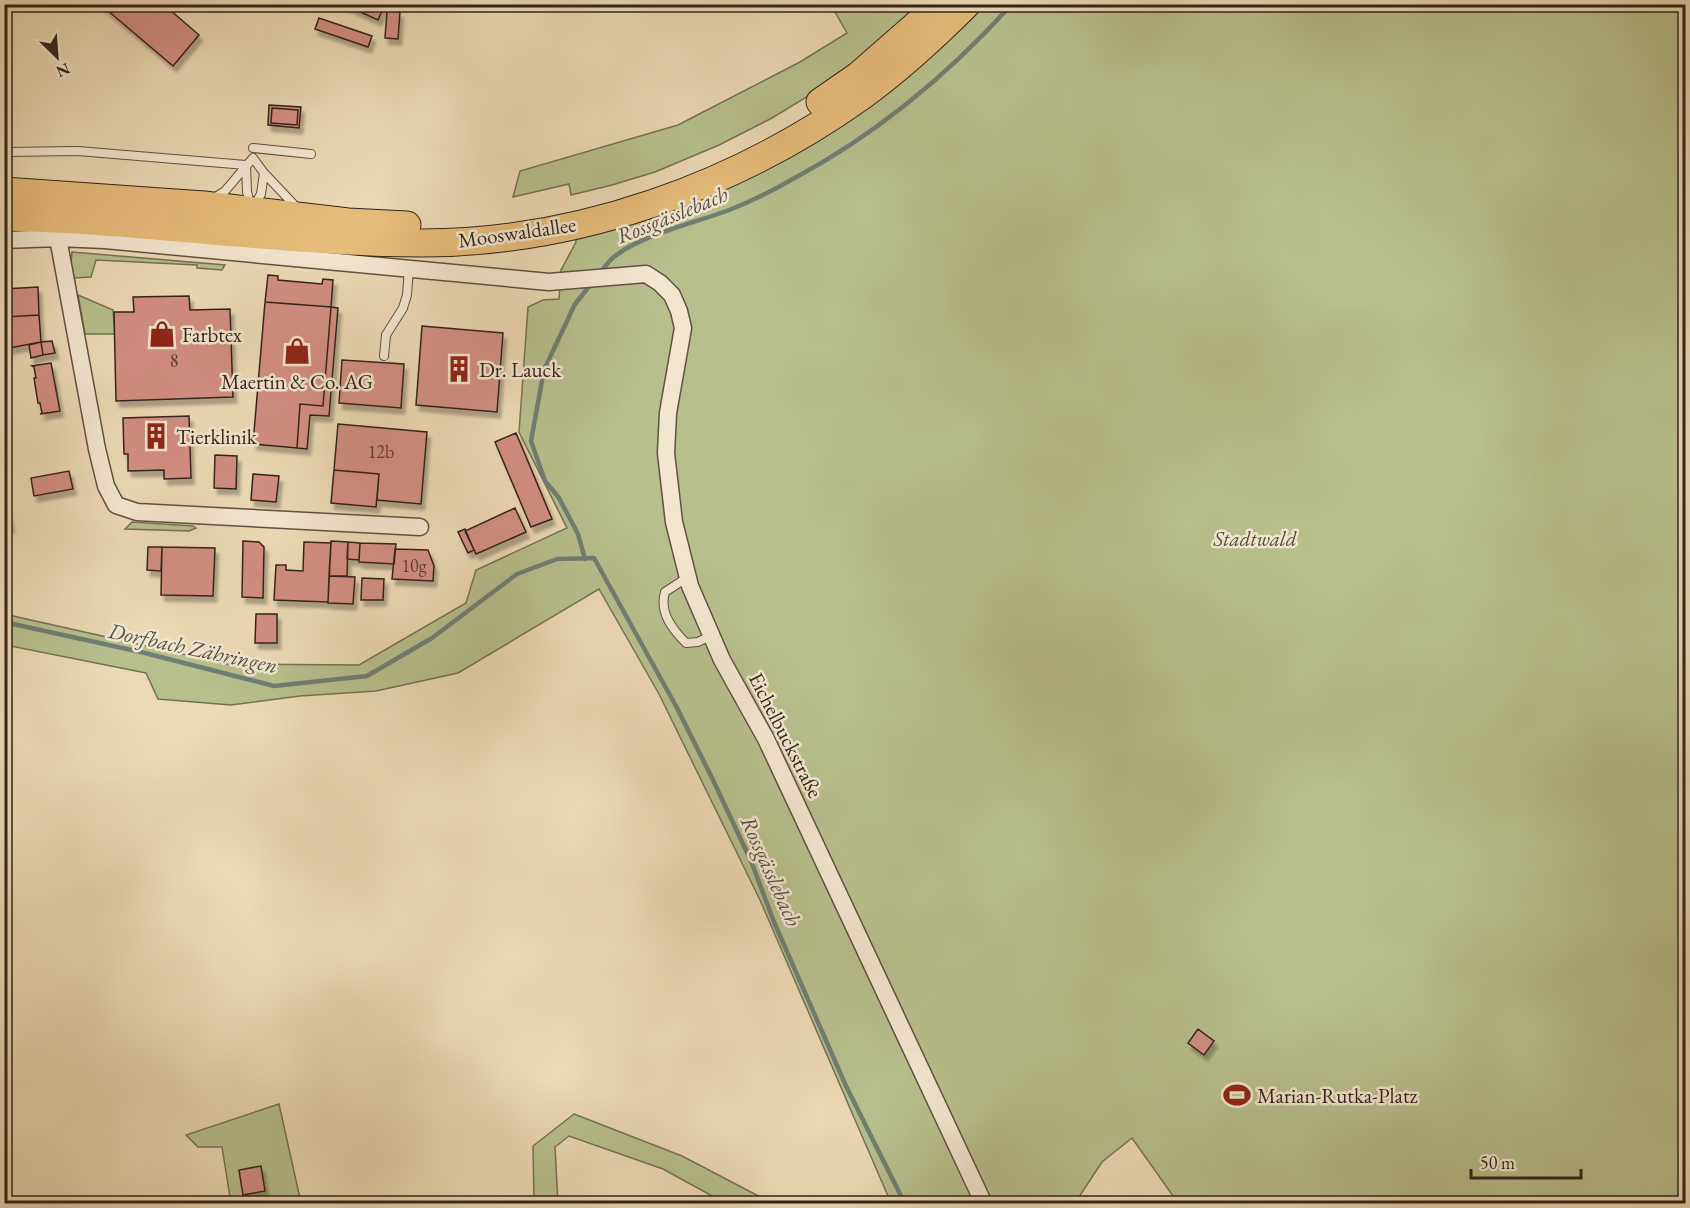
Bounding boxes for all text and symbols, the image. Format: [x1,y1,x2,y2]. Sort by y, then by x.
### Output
north arrow [27,27,87,87]
text: N [53,58,73,82]
water label: Rossgässlebach [612,179,732,251]
street label: Mooswaldallee [456,210,578,254]
shop icon: Farbtex [147,319,177,349]
place label: Farbtex [182,321,242,348]
shop icon: Maertin & Co. AG [282,336,312,366]
house number: 8 [170,349,178,372]
building icon: Dr. Lauck [444,354,474,384]
place label: Dr. Lauck [479,356,562,383]
place label: Maertin & Co. AG [221,368,373,395]
building icon: Tierklinik [141,421,171,451]
place label: Tierklinik [176,423,258,450]
house number: 12b [368,440,394,463]
park label: Stadtwald [1212,525,1297,552]
house number: 10g [401,554,427,577]
water label: Dorfbach Zähringen [105,616,280,680]
street label: Eichelbuckstraße [743,668,829,802]
water label: Rossgässlebach [734,811,808,931]
sports icon: Marian-Rutka-Platz [1222,1080,1252,1110]
place label: Marian-Rutka-Platz [1257,1082,1417,1109]
scale bar [1471,1142,1580,1180]
text: 50 m [1480,1151,1515,1174]

